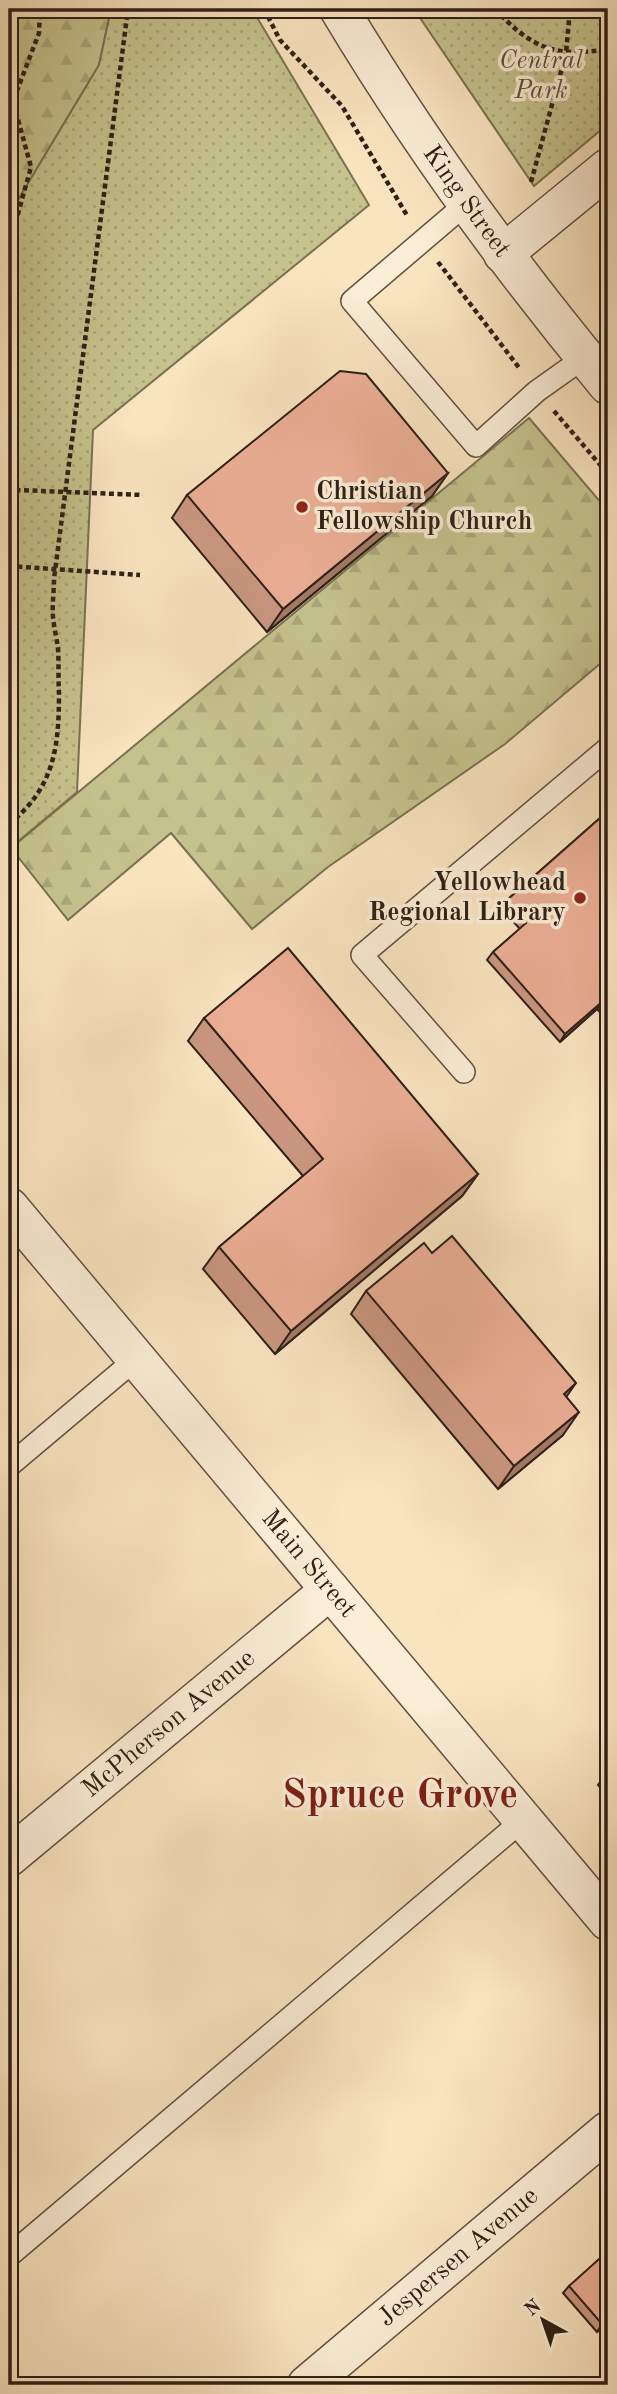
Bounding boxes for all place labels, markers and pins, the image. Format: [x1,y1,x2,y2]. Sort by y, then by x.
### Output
place label: Christian Fellowship Church [316,479,532,535]
marker: Christian Fellowship Church [294,499,310,515]
place label: Yellowhead Regional Library [368,870,566,926]
marker: Yellowhead Regional Library [572,890,588,906]

